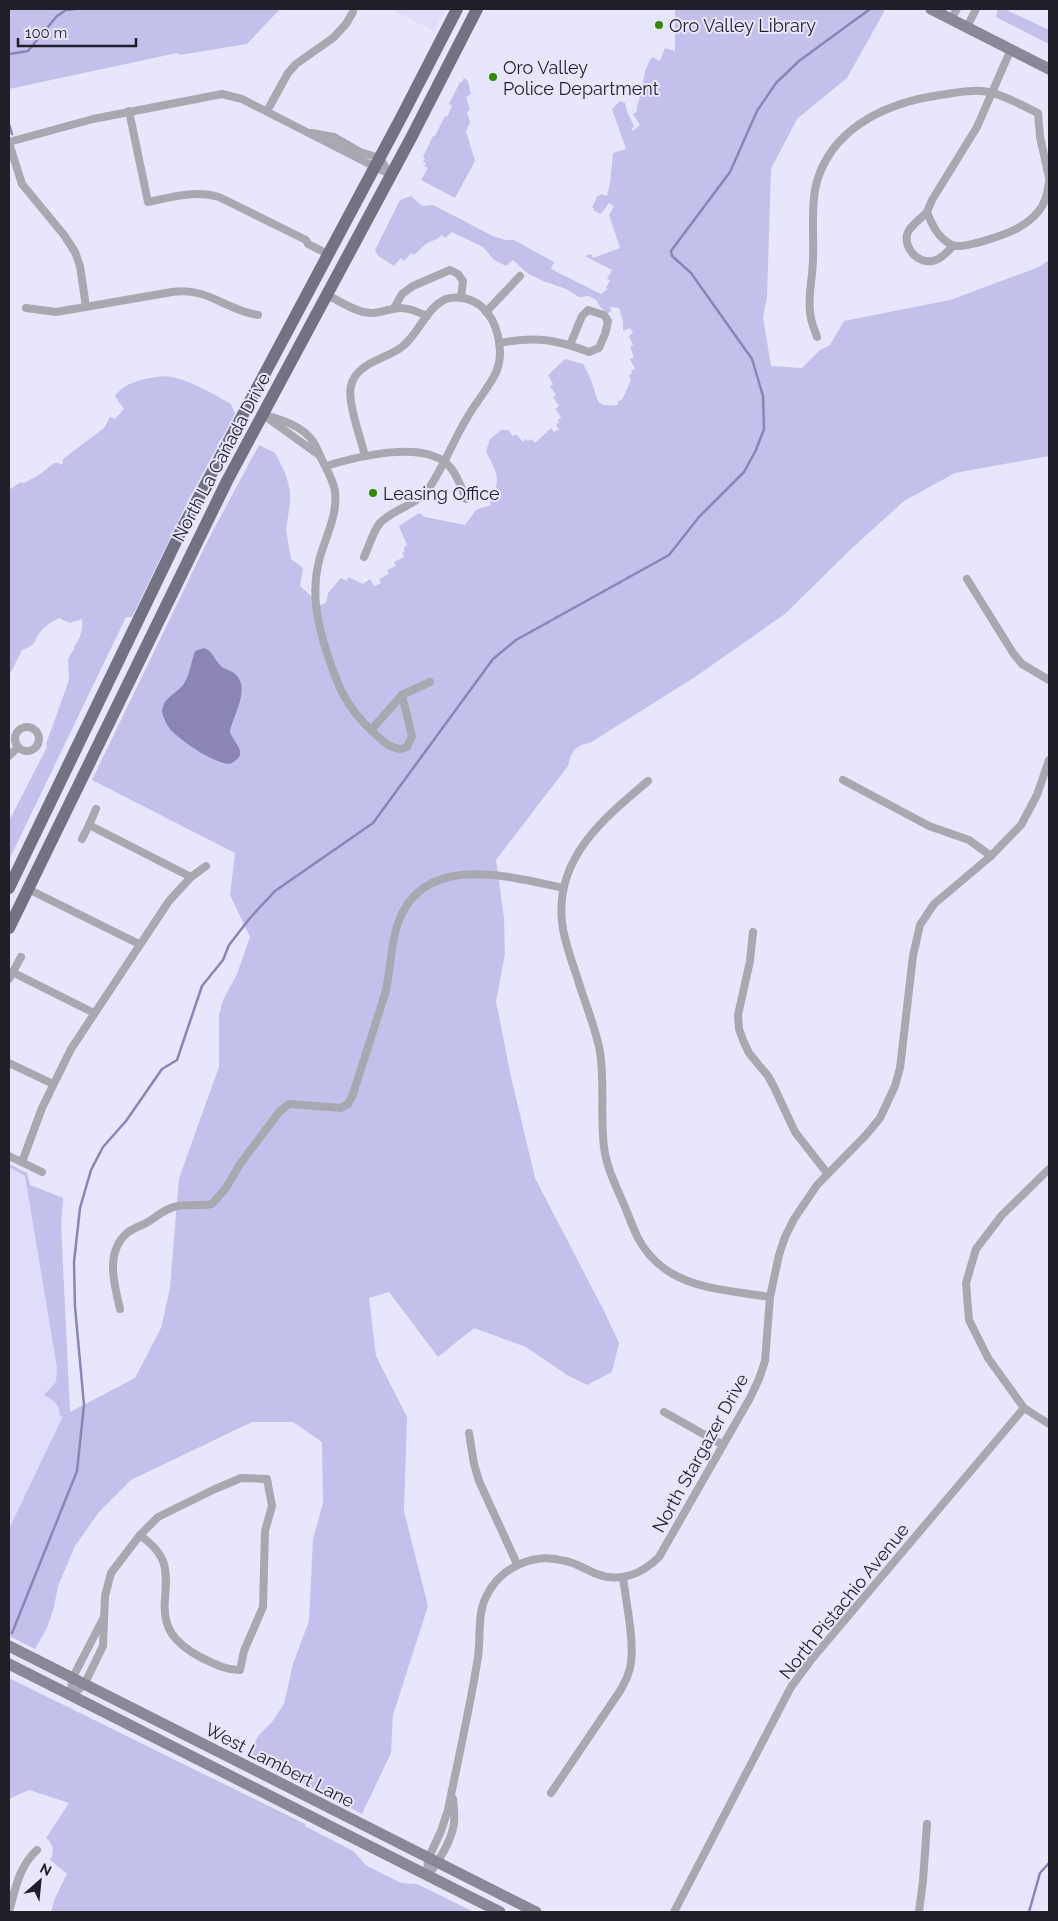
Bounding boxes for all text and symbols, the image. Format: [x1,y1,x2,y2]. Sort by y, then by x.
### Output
scale bar [18,15,135,47]
place label: Oro Valley Library [669,15,816,36]
marker: Oro Valley Library [653,19,665,31]
text: 100 m [25,24,67,42]
place label: Oro Valley Police Department [503,57,659,99]
marker: Oro Valley Police Department [487,71,499,83]
street label: North La Cañada Drive [168,369,275,545]
place label: Leasing Office [383,483,500,504]
marker: Leasing Office [367,487,379,499]
street label: North Stargazer Drive [648,1370,753,1536]
street label: North Pistachio Avenue [775,1519,913,1683]
street label: West Lambert Lane [202,1718,358,1812]
north arrow [15,1856,65,1906]
text: N [38,1860,54,1879]

